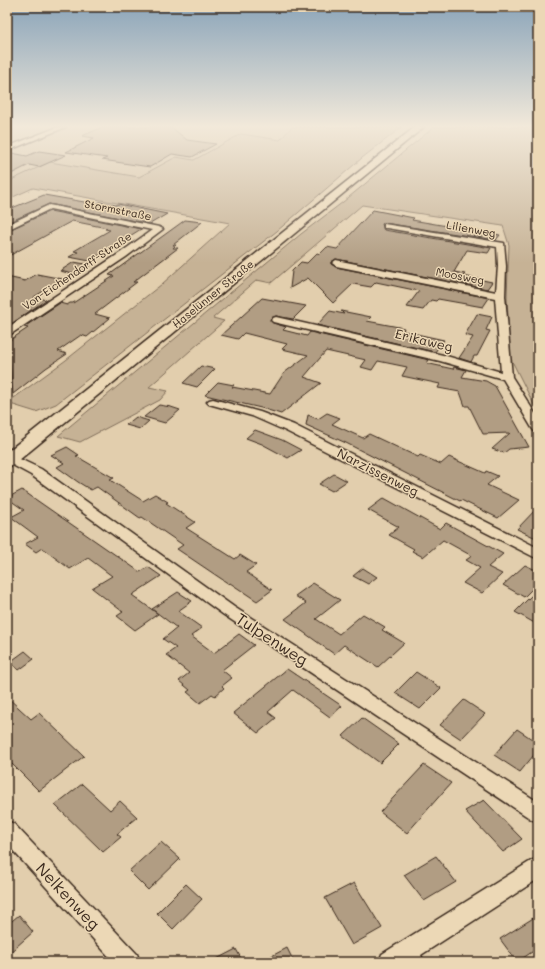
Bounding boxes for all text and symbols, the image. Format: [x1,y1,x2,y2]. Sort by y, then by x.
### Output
street label: Stormstraße [83,196,153,223]
street label: Lilienweg [445,217,497,240]
street label: Von-Eichendorff-Straße [19,228,135,313]
street label: Haselünner Straße [169,256,257,331]
street label: Moosweg [435,263,486,288]
street label: Erikaweg [394,324,455,355]
street label: Narzissenweg [335,444,422,499]
street label: Tulpenweg [232,607,312,670]
street label: Nelkenweg [32,858,105,934]

